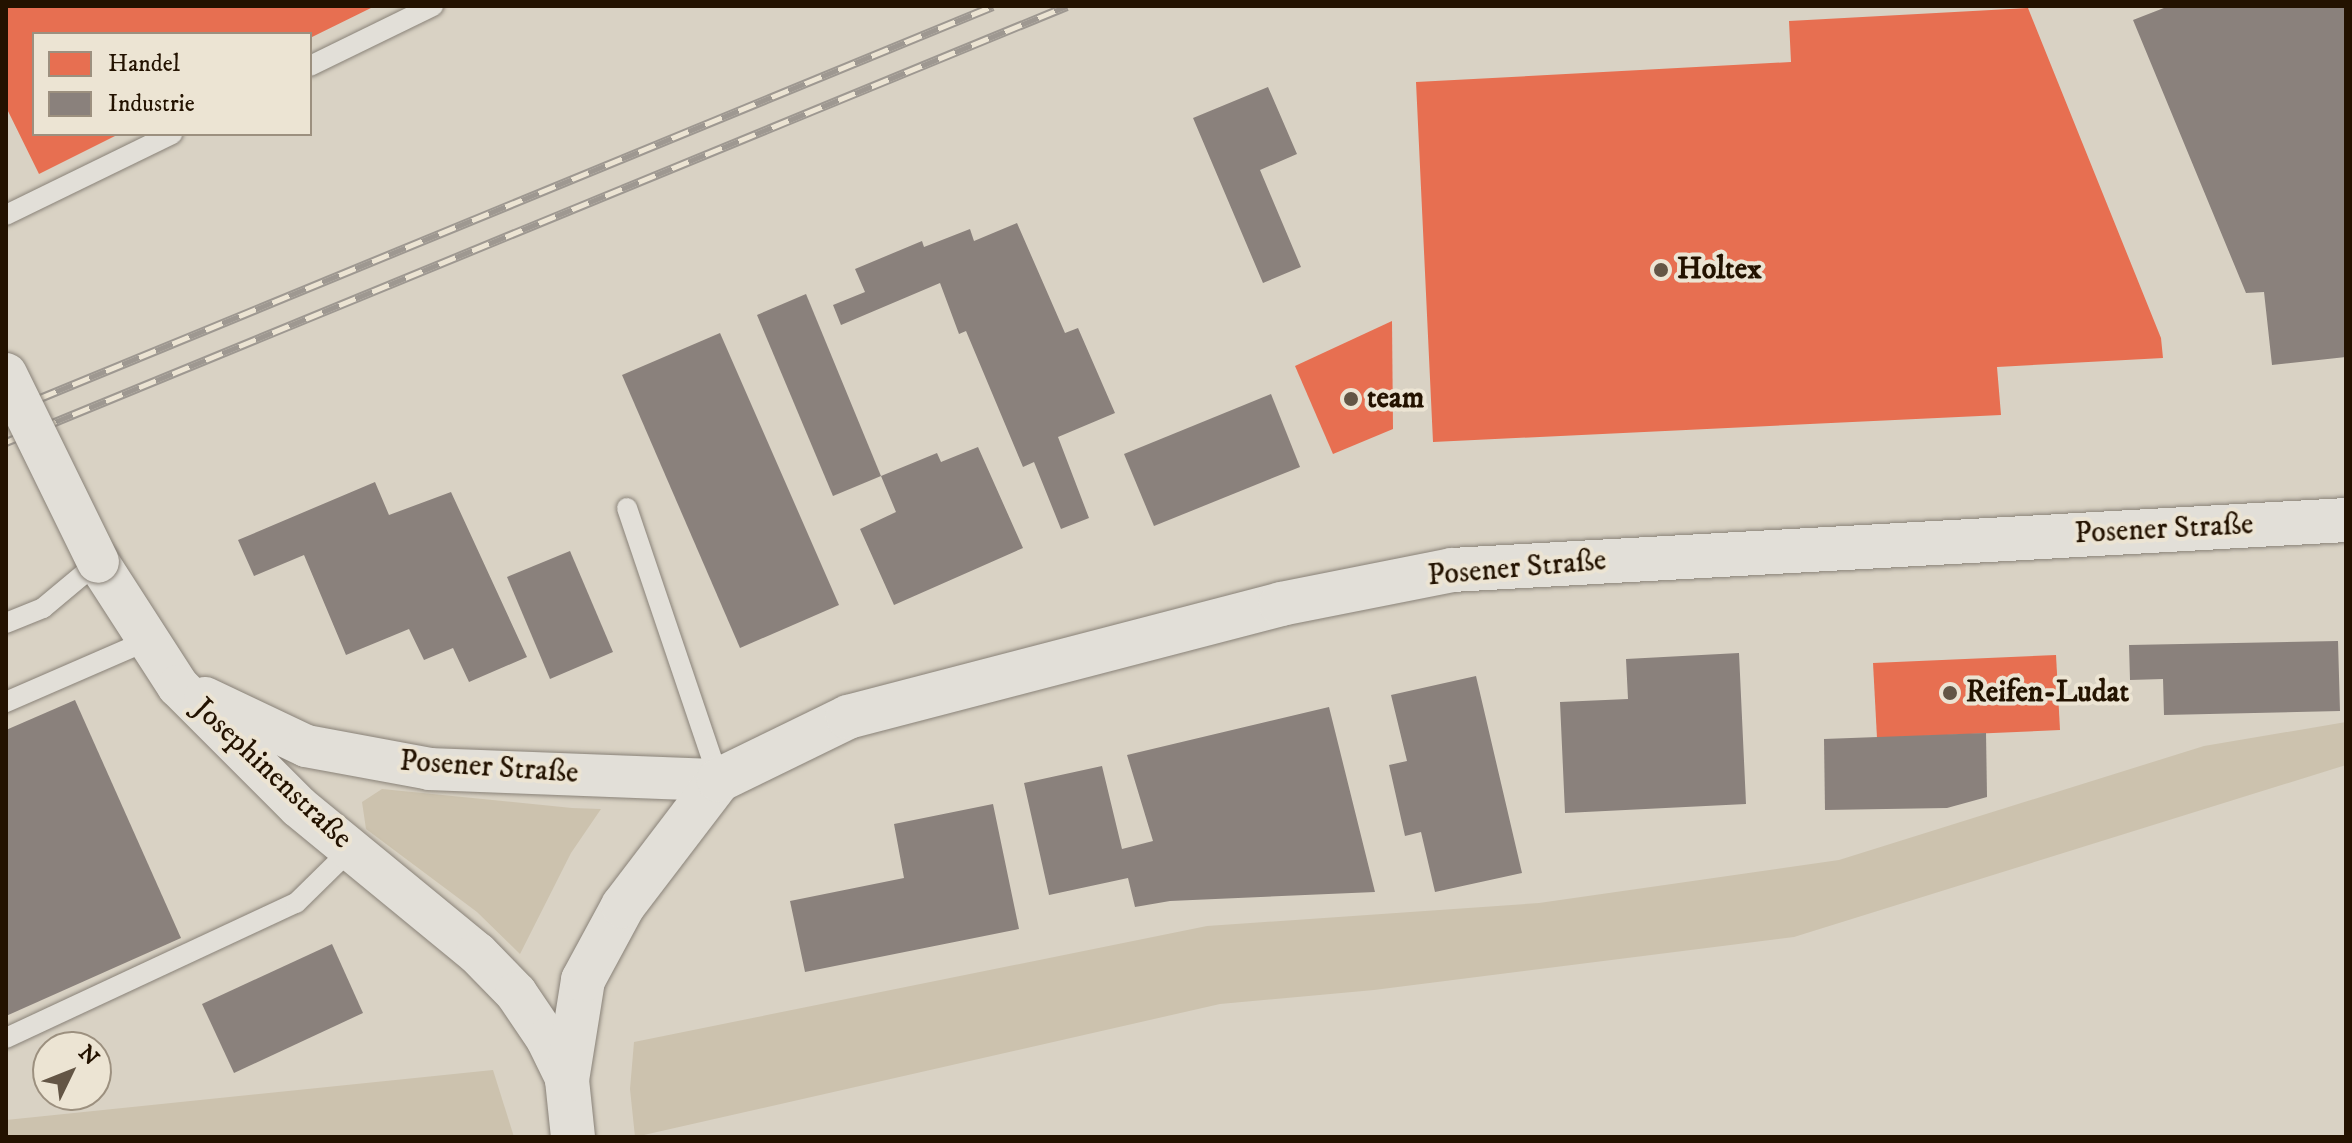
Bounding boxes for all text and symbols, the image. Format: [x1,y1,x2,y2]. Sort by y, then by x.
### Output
legend [32,32,312,136]
text: Handel [108,49,180,79]
text: Industrie [108,89,195,119]
place label: Holtex [1677,252,1762,288]
marker: Holtex [1652,261,1670,279]
place label: team [1367,381,1424,417]
marker: team [1342,390,1360,408]
street label: Posener Straße [2074,507,2254,553]
street label: Posener Straße [1426,543,1608,595]
place label: Reifen-Ludat [1966,675,2129,711]
marker: Reifen-Ludat [1941,684,1959,702]
street label: Josephinenstraße [185,691,359,857]
street label: Posener Straße [398,744,580,792]
north arrow [32,1031,112,1111]
text: N [72,1040,104,1071]

